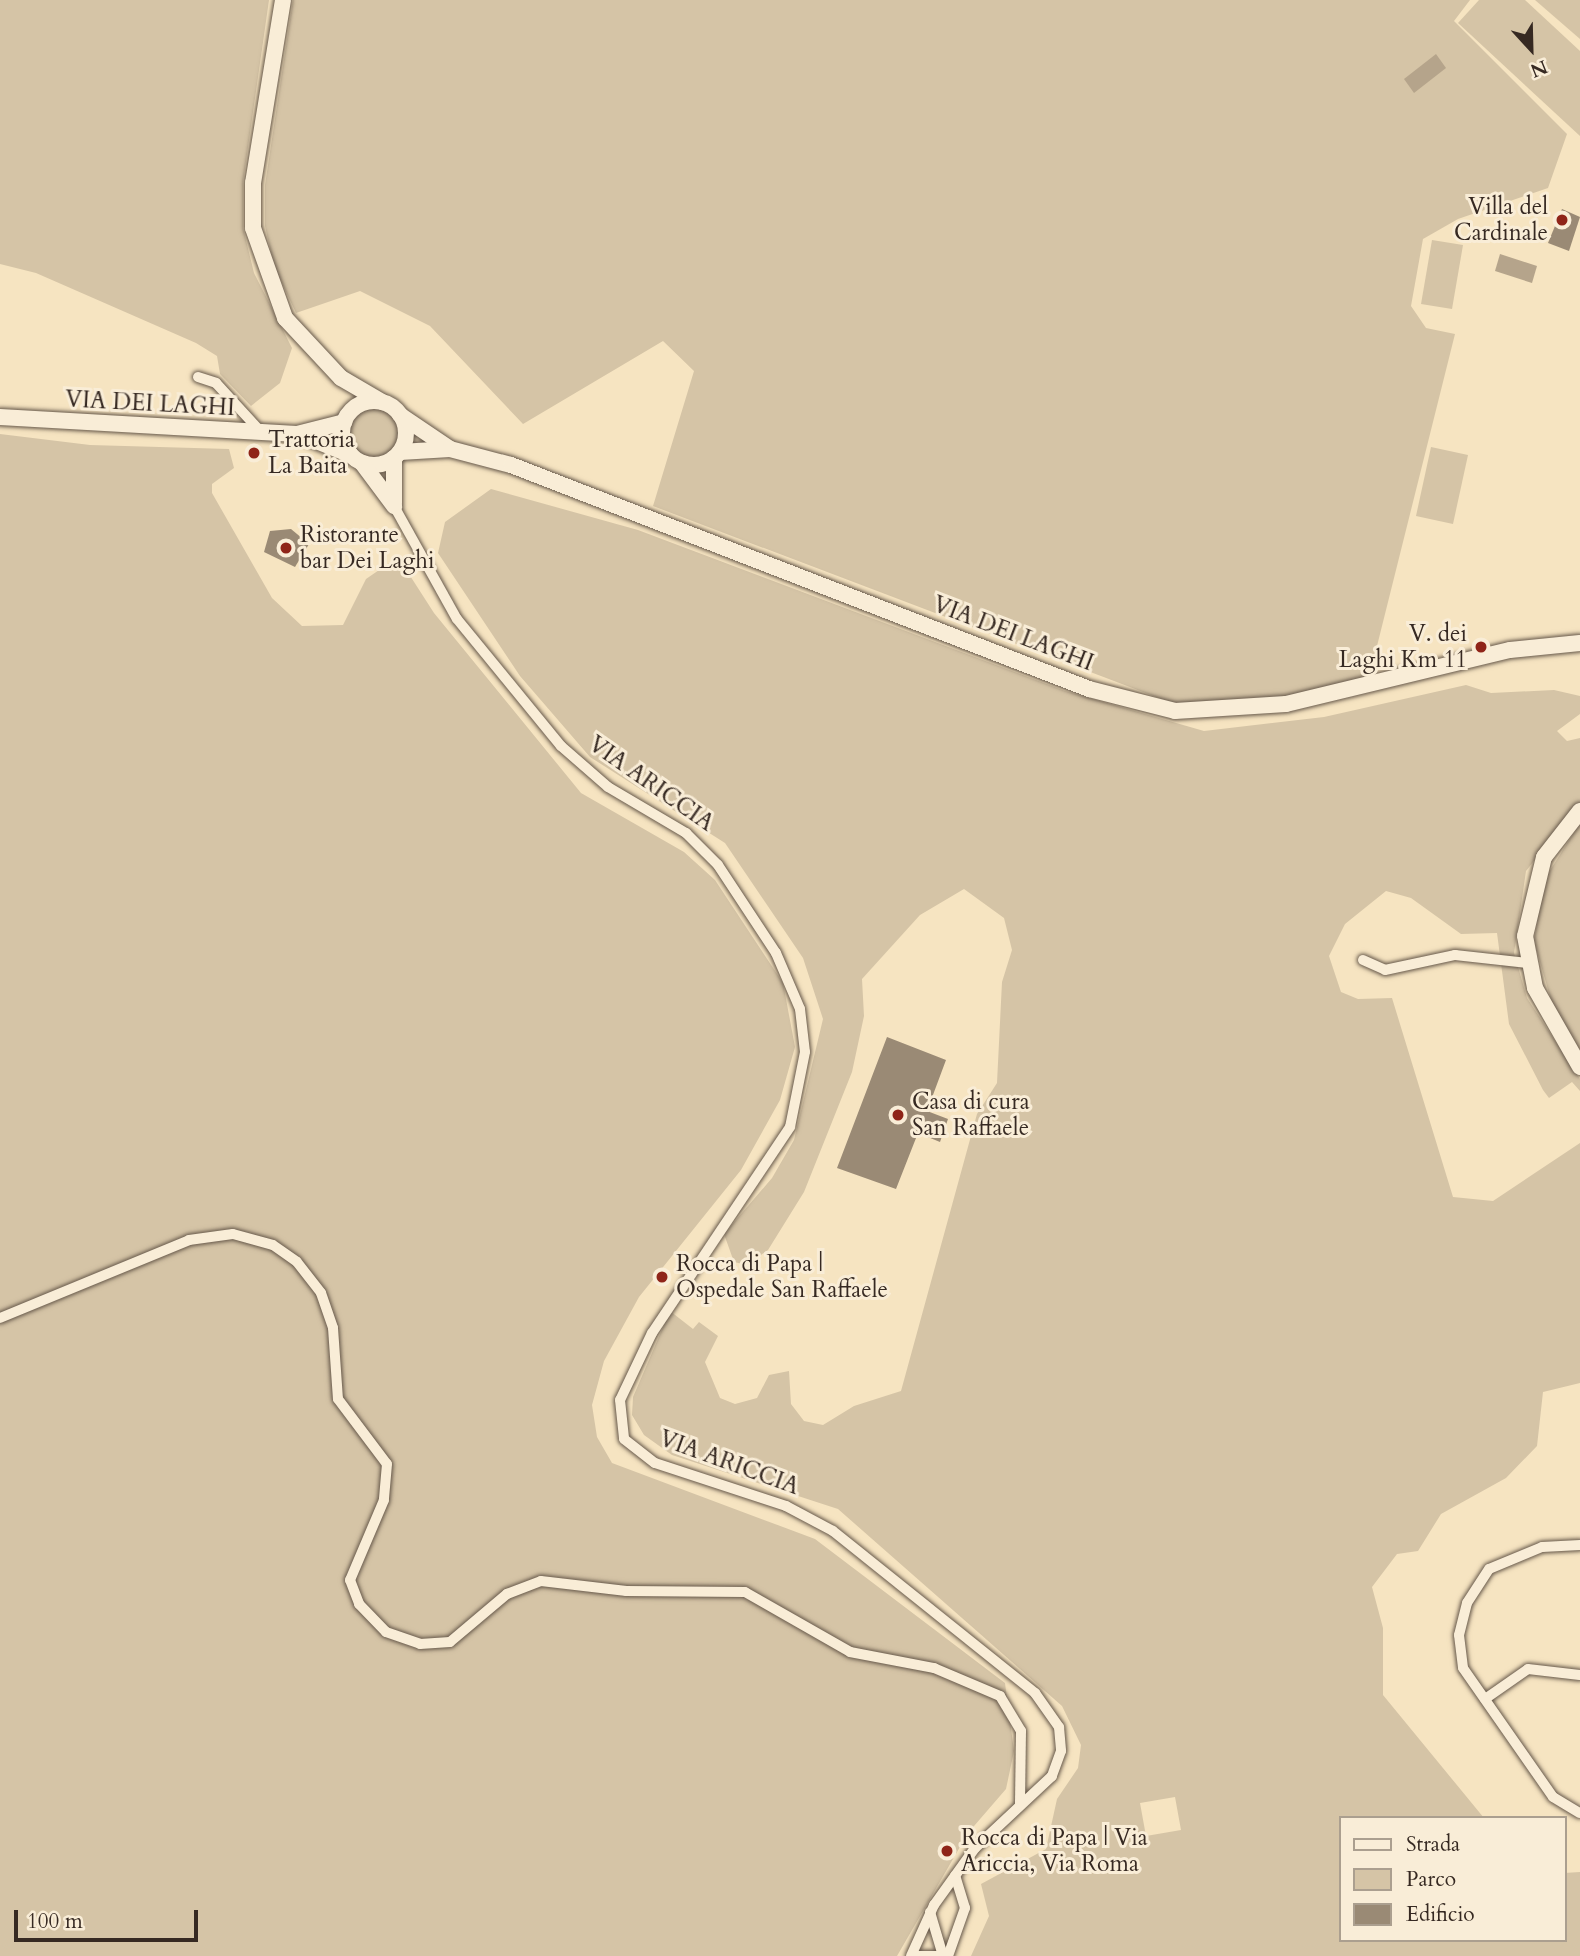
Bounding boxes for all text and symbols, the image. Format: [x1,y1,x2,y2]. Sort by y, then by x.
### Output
north arrow [1496,14,1566,84]
text: N [1526,53,1551,84]
place label: Villa del Cardinale [1454,193,1548,247]
marker: Villa del Cardinale [1554,212,1570,228]
street label: VIA DEI LAGHI [65,386,235,422]
place label: Trattoria La Baita [268,426,355,480]
marker: Trattoria La Baita [246,445,262,461]
place label: Ristorante bar Dei Laghi [300,521,434,575]
marker: Ristorante bar Dei Laghi [278,540,294,556]
street label: VIA DEI LAGHI [929,591,1097,677]
place label: V. dei Laghi Km 11 [1339,620,1467,674]
marker: V. dei Laghi Km 11 [1473,639,1489,655]
street label: VIA ARICCIA [583,731,719,837]
place label: Casa di cura San Raffaele [912,1088,1030,1142]
marker: Casa di cura San Raffaele [890,1107,906,1123]
place label: Rocca di Papa | Ospedale San Raffaele [676,1250,888,1304]
marker: Rocca di Papa | Ospedale San Raffaele [654,1269,670,1285]
street label: VIA ARICCIA [655,1425,803,1501]
legend [1338,1816,1566,1942]
place label: Rocca di Papa | Via Ariccia, Via Roma [961,1824,1148,1878]
text: Strada [1406,1830,1460,1859]
marker: Rocca di Papa | Via Ariccia, Via Roma [939,1843,955,1859]
text: Parco [1406,1865,1456,1894]
scale bar [18,1896,201,1940]
text: Edificio [1406,1900,1475,1929]
text: 100 m [27,1907,83,1936]

